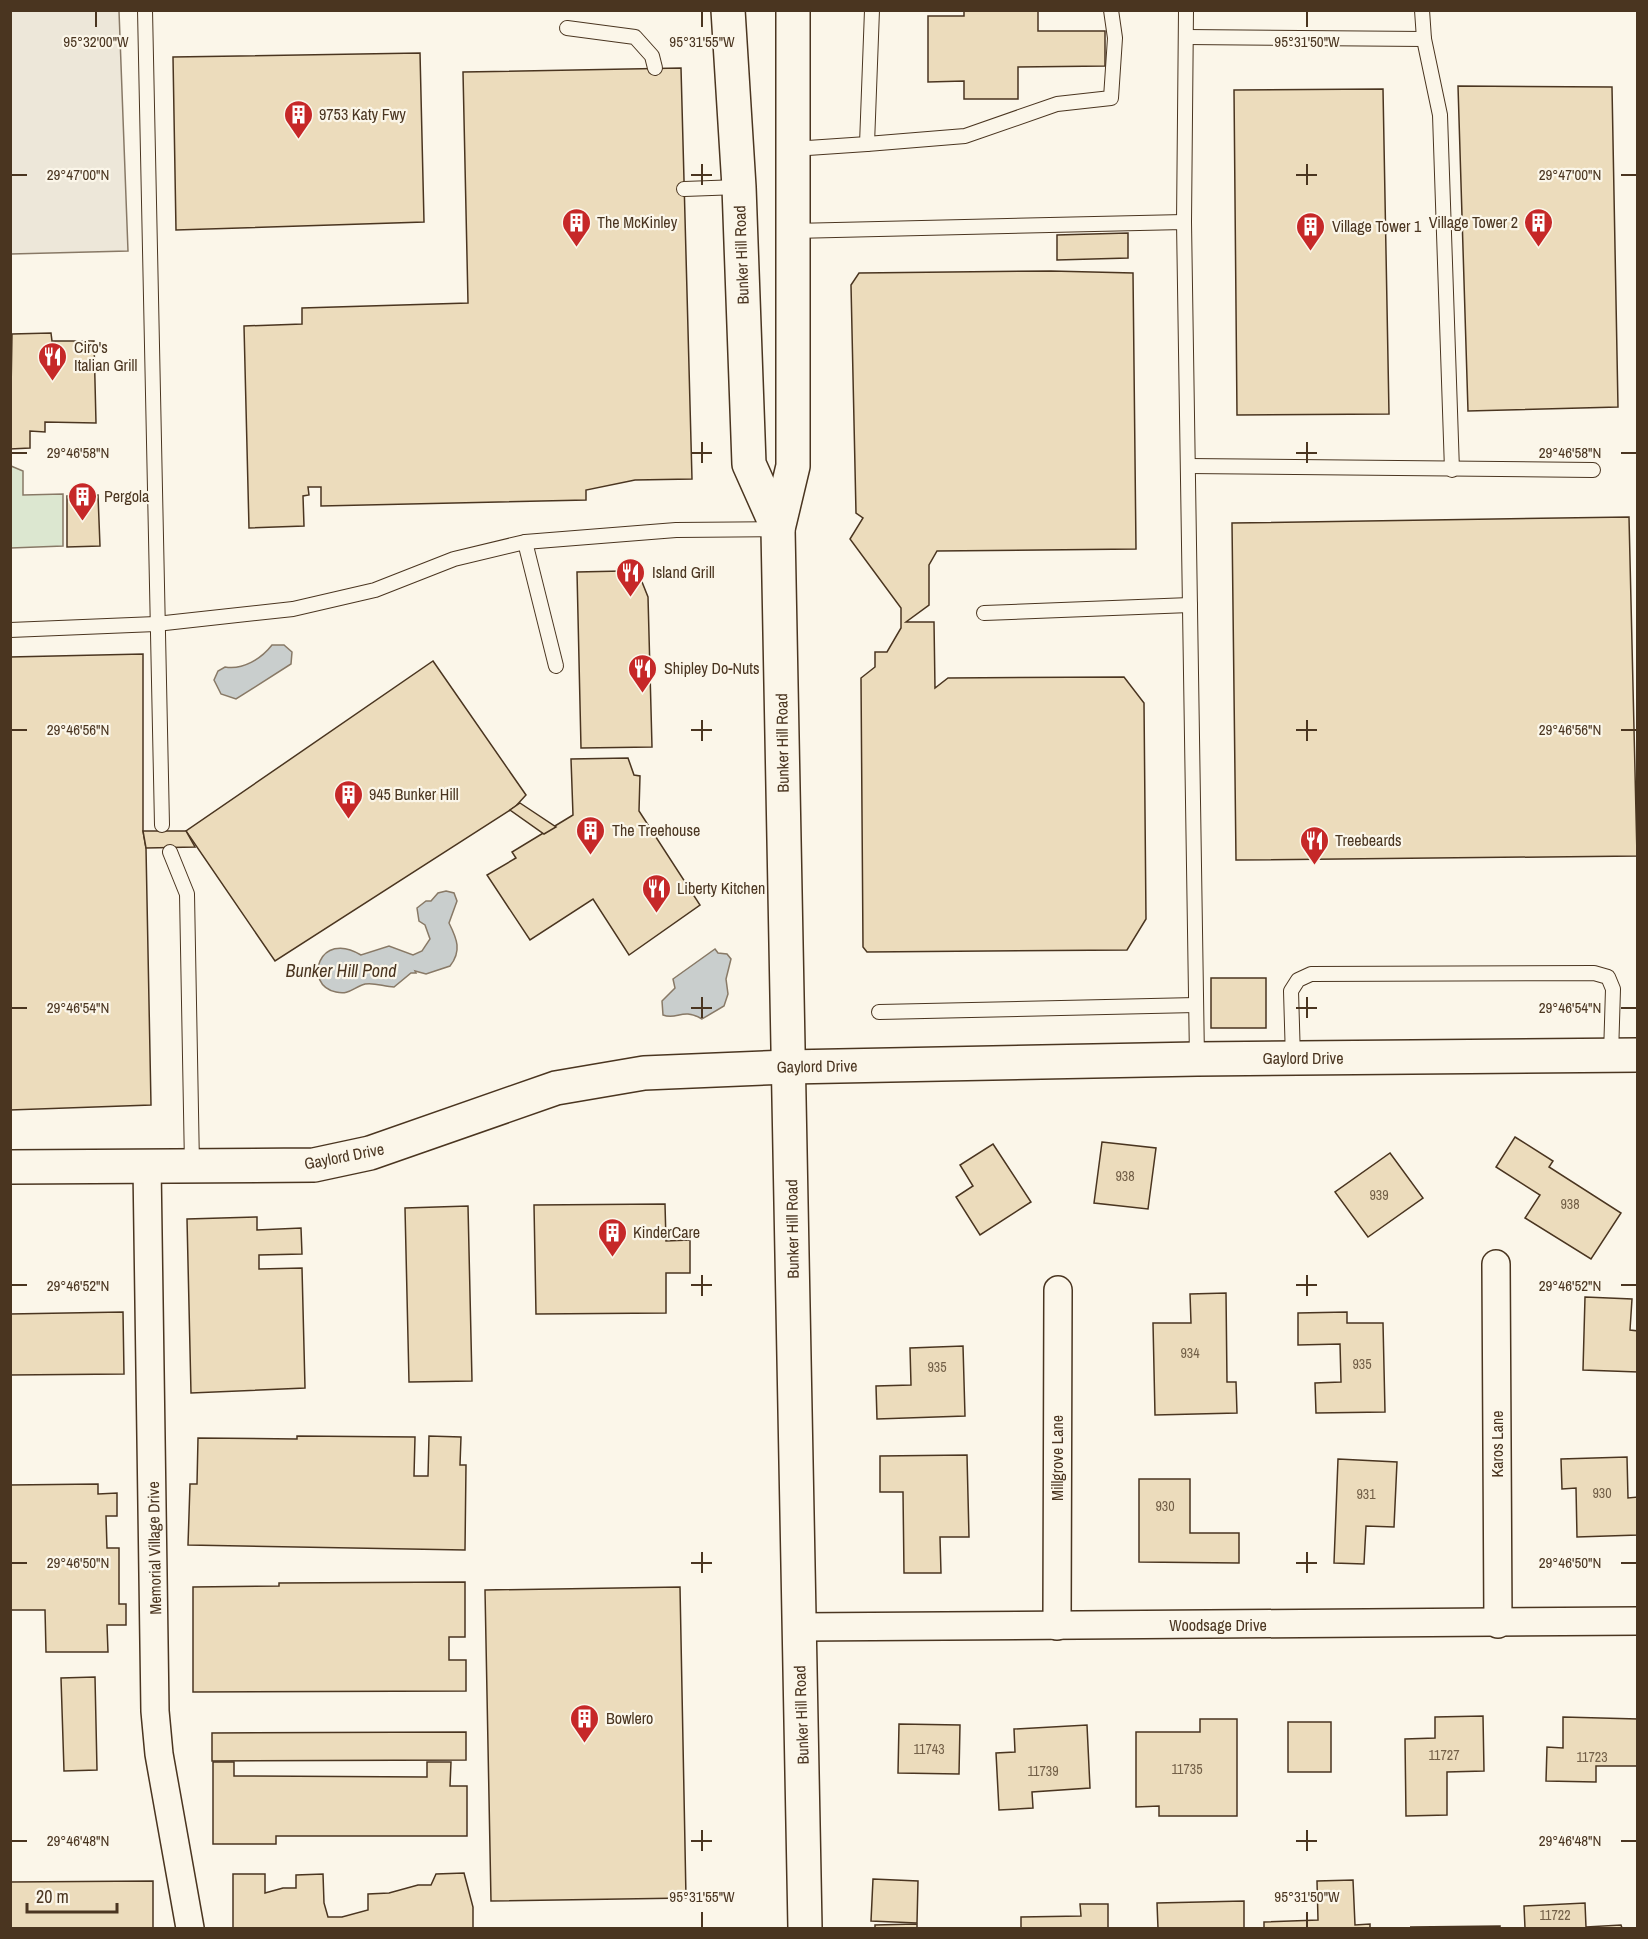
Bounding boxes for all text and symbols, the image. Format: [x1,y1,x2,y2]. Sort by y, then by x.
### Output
text: 95°32'00"W [63,31,129,52]
text: 95°31'55"W [669,31,735,52]
text: 95°31'50"W [1274,31,1340,52]
building icon: 9753 Katy Fwy [282,98,314,140]
place label: 9753 Katy Fwy [319,103,406,125]
text: 29°47'00"N [47,164,109,185]
text: 29°47'00"N [1539,164,1601,185]
street label: Bunker Hill Road [728,205,754,305]
building icon: The McKinley [560,206,592,248]
building icon: Village Tower 2 [1523,206,1555,248]
building icon: Village Tower 1 [1295,210,1327,252]
place label: The McKinley [597,211,678,233]
place label: Village Tower 2 [1429,211,1518,233]
place label: Village Tower 1 [1332,215,1422,237]
place label: Ciro's Italian Grill [74,336,138,376]
restaurant icon: Ciro's Italian Grill [37,340,69,382]
text: 29°46'58"N [47,442,109,463]
text: 29°46'58"N [1539,442,1601,463]
building icon: Pergola [67,480,99,522]
place label: Pergola [104,485,150,507]
restaurant icon: Island Grill [615,556,647,598]
place label: Island Grill [652,561,715,583]
restaurant icon: Shipley Do-Nuts [627,652,659,694]
place label: Shipley Do-Nuts [664,657,760,679]
street label: Bunker Hill Road [770,693,794,793]
text: 29°46'56"N [47,719,109,740]
text: 29°46'56"N [1539,719,1601,740]
building icon: 945 Bunker Hill [332,778,364,820]
place label: 945 Bunker Hill [369,783,459,805]
building icon: The Treehouse [575,814,607,856]
place label: The Treehouse [612,819,700,841]
restaurant icon: Treebeards [1298,824,1330,866]
place label: Treebeards [1335,829,1402,851]
restaurant icon: Liberty Kitchen [640,872,672,914]
place label: Liberty Kitchen [677,877,765,899]
water label: Bunker Hill Pond [286,958,397,983]
text: 29°46'54"N [47,997,109,1018]
text: 29°46'54"N [1539,997,1601,1018]
street label: Gaylord Drive [1263,1047,1343,1069]
street label: Gaylord Drive [776,1054,858,1078]
street label: Gaylord Drive [302,1137,386,1175]
house number: 938 [1115,1167,1135,1185]
street label: Bunker Hill Road [780,1179,804,1279]
house number: 939 [1369,1186,1389,1204]
house number: 938 [1560,1195,1580,1213]
building icon: KinderCare [596,1216,628,1258]
place label: KinderCare [633,1221,700,1243]
text: 29°46'52"N [47,1275,109,1296]
text: 29°46'52"N [1539,1275,1601,1296]
house number: 934 [1180,1344,1200,1362]
house number: 935 [1352,1355,1372,1373]
house number: 935 [927,1358,947,1376]
street label: Karos Lane [1486,1410,1508,1478]
street label: Millgrove Lane [1046,1415,1068,1501]
street label: Memorial Village Drive [142,1481,166,1615]
house number: 930 [1592,1484,1612,1502]
house number: 931 [1356,1485,1376,1503]
house number: 930 [1155,1497,1175,1515]
text: 29°46'50"N [47,1552,109,1573]
text: 29°46'50"N [1539,1552,1601,1573]
street label: Woodsage Drive [1169,1614,1267,1636]
street label: Bunker Hill Road [788,1665,814,1765]
building icon: Bowlero [569,1702,601,1744]
place label: Bowlero [606,1707,653,1729]
house number: 11743 [913,1740,945,1758]
house number: 11727 [1428,1746,1460,1764]
house number: 11723 [1576,1748,1608,1766]
house number: 11735 [1171,1760,1203,1778]
house number: 11739 [1027,1762,1059,1780]
text: 29°46'48"N [47,1830,109,1851]
text: 29°46'48"N [1539,1830,1601,1851]
scale bar [27,1876,117,1914]
text: 20 m [36,1884,69,1909]
text: 95°31'55"W [669,1886,735,1907]
text: 95°31'50"W [1274,1886,1340,1907]
house number: 11722 [1539,1906,1571,1924]

